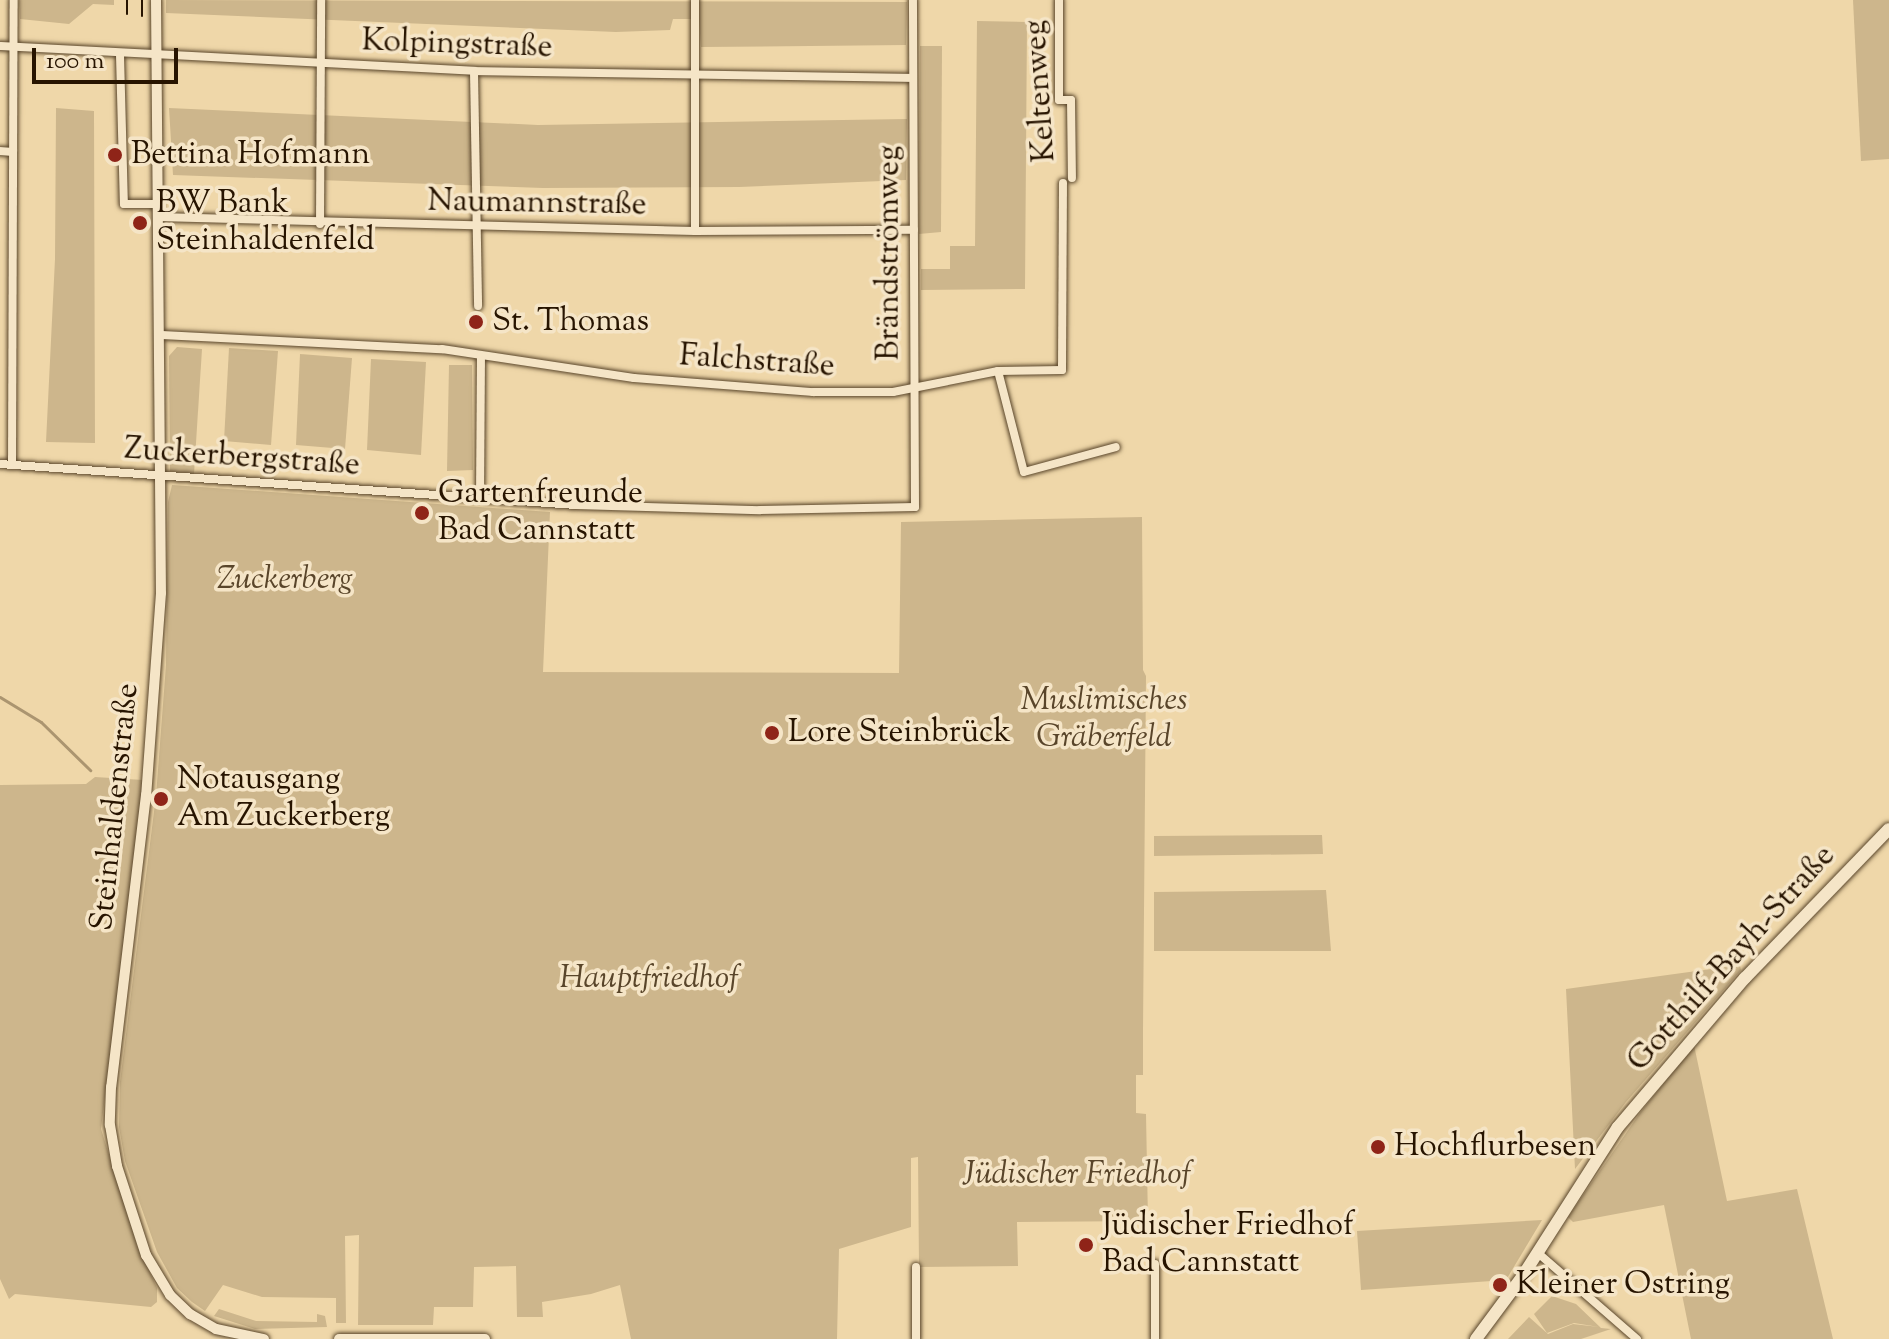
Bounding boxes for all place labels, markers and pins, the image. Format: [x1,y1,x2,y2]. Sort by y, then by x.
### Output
place label: Bettina Hofmann [131,136,370,174]
marker: Bettina Hofmann [106,146,124,164]
place label: BW Bank Steinhaldenfeld [156,186,374,261]
marker: BW Bank Steinhaldenfeld [131,214,149,232]
place label: St. Thomas [492,303,649,341]
marker: St. Thomas [467,313,485,331]
place label: Gartenfreunde Bad Cannstatt [438,476,643,551]
marker: Gartenfreunde Bad Cannstatt [413,504,431,522]
place label: Lore Steinbrück [788,714,1011,752]
marker: Lore Steinbrück [763,724,781,742]
place label: Notausgang Am Zuckerberg [177,762,390,837]
marker: Notausgang Am Zuckerberg [152,790,170,808]
place label: Hochflurbesen [1394,1128,1596,1166]
marker: Hochflurbesen [1369,1138,1387,1156]
place label: Jüdischer Friedhof Bad Cannstatt [1102,1208,1354,1283]
marker: Jüdischer Friedhof Bad Cannstatt [1077,1236,1095,1254]
place label: Kleiner Ostring [1516,1266,1730,1304]
marker: Kleiner Ostring [1491,1276,1509,1294]

